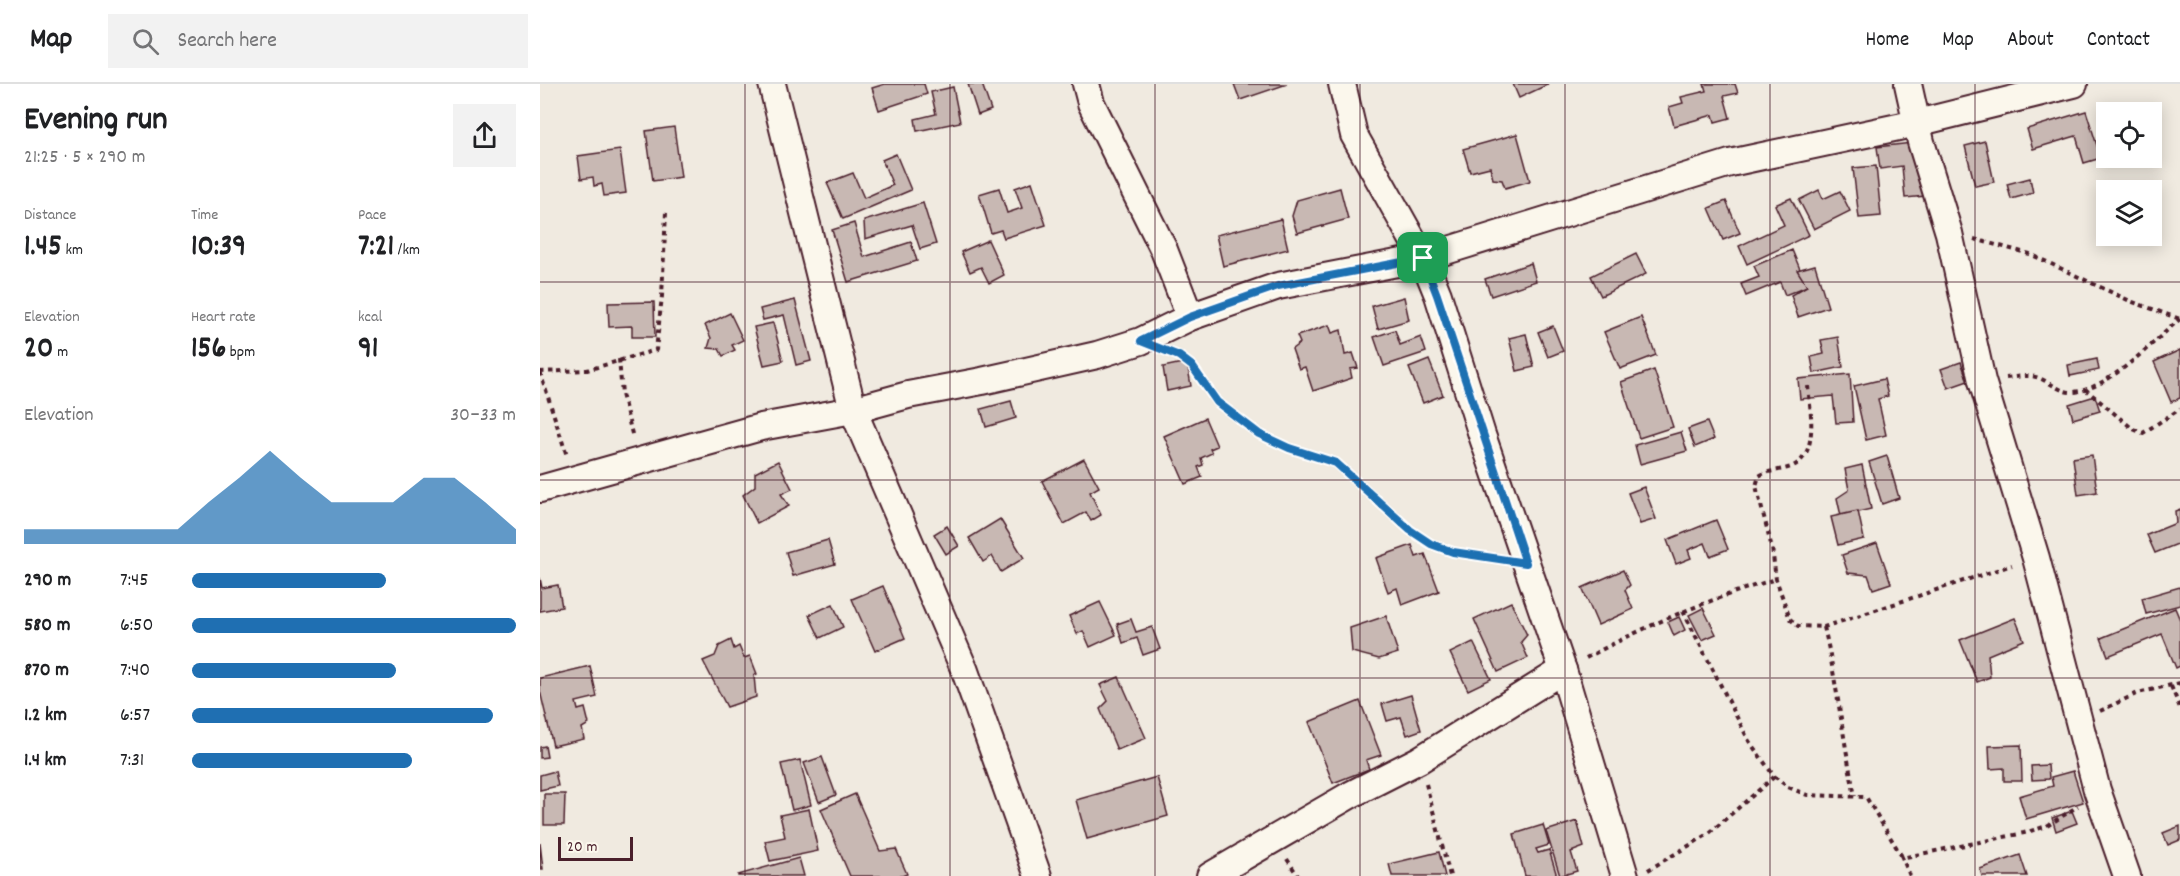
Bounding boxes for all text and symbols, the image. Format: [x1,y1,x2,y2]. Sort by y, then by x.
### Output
search box [108,14,528,68]
text: Map [30,21,72,61]
icon: search [129,25,162,58]
text: Search here [177,26,277,57]
text: Home [1865,26,1909,56]
text: Map [1942,26,1974,56]
text: About [2007,26,2054,56]
text: Contact [2087,26,2150,56]
text: Evening run [24,98,168,145]
map controls [2096,102,2162,246]
button: locate [2096,102,2162,168]
button: share [453,104,516,167]
text: 21:25 · 5 × 290 m [24,144,146,172]
button: layers [2096,180,2162,246]
text: Distance [24,204,76,227]
text: Time [191,204,218,227]
text: Pace [358,204,386,227]
text: 1.45 [24,227,62,270]
text: 10:39 [191,227,246,270]
text: 7:21 [358,227,394,270]
pin [1397,232,1448,283]
text: km [62,239,83,262]
text: /km [394,239,420,262]
icon: arrive [1406,241,1439,274]
text: Elevation [24,306,80,329]
text: Heart rate [191,306,256,329]
text: kcal [358,306,382,329]
text: 20 [24,329,53,372]
text: 156 [191,329,226,372]
text: 91 [358,329,378,372]
text: m [53,341,68,364]
text: bpm [226,341,255,364]
text: Elevation [24,402,94,430]
text: 30–33 m [450,402,516,430]
text: 290 m [24,567,71,595]
text: 7:45 [120,567,149,595]
text: 580 m [24,612,71,640]
text: 6:50 [120,612,153,640]
text: 870 m [24,657,69,685]
text: 7:40 [120,657,150,685]
text: 1.2 km [24,702,67,730]
text: 6:57 [120,702,150,730]
text: 1.4 km [24,747,67,775]
text: 7:31 [120,747,144,775]
scale bar [558,834,633,862]
text: 20 m [567,836,597,859]

